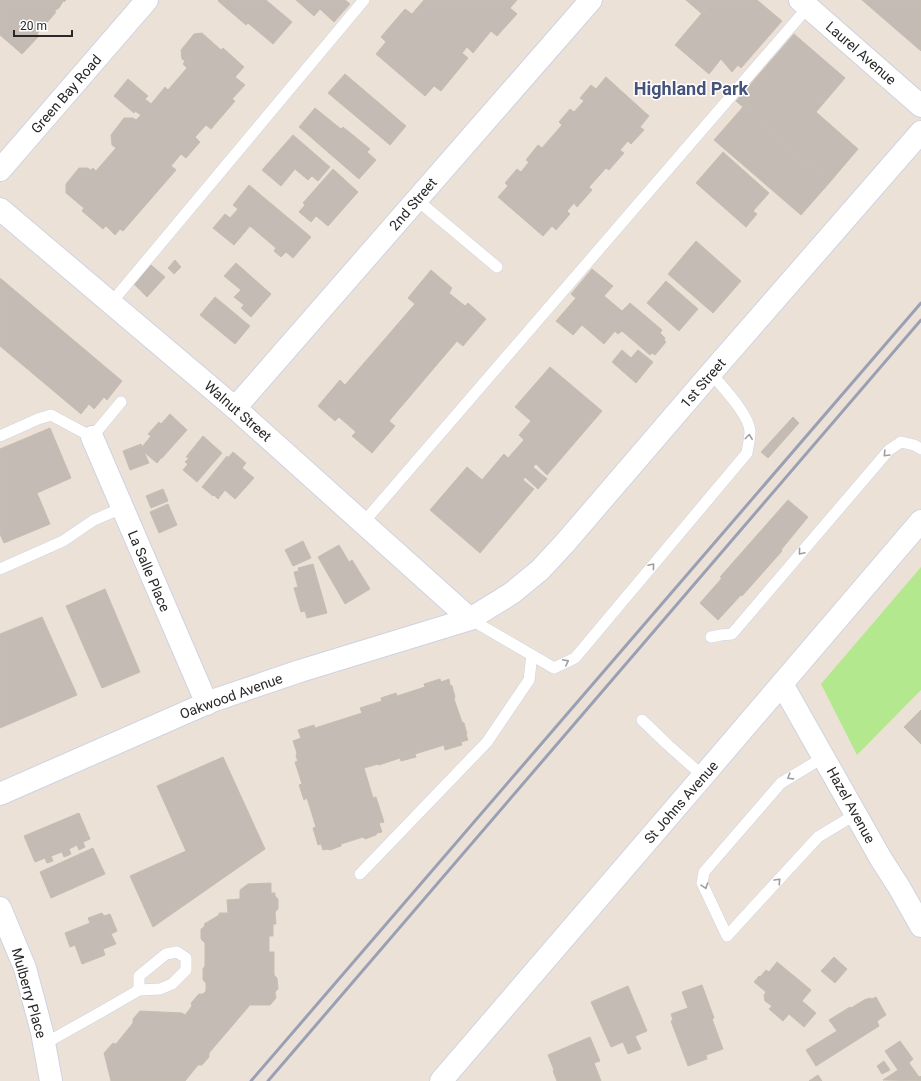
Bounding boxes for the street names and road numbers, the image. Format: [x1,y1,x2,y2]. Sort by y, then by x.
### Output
street label: Laurel Avenue [823,18,899,88]
street label: Green Bay Road [28,52,104,136]
street label: 2nd Street [386,174,440,233]
street label: 1st Street [677,355,729,411]
street label: Walnut Street [201,378,275,445]
street label: La Salle Place [125,528,173,614]
street label: Oakwood Avenue [178,670,284,722]
street label: St Johns Avenue [641,758,721,846]
street label: Hazel Avenue [824,764,878,846]
street label: Mulberry Place [8,946,50,1040]

